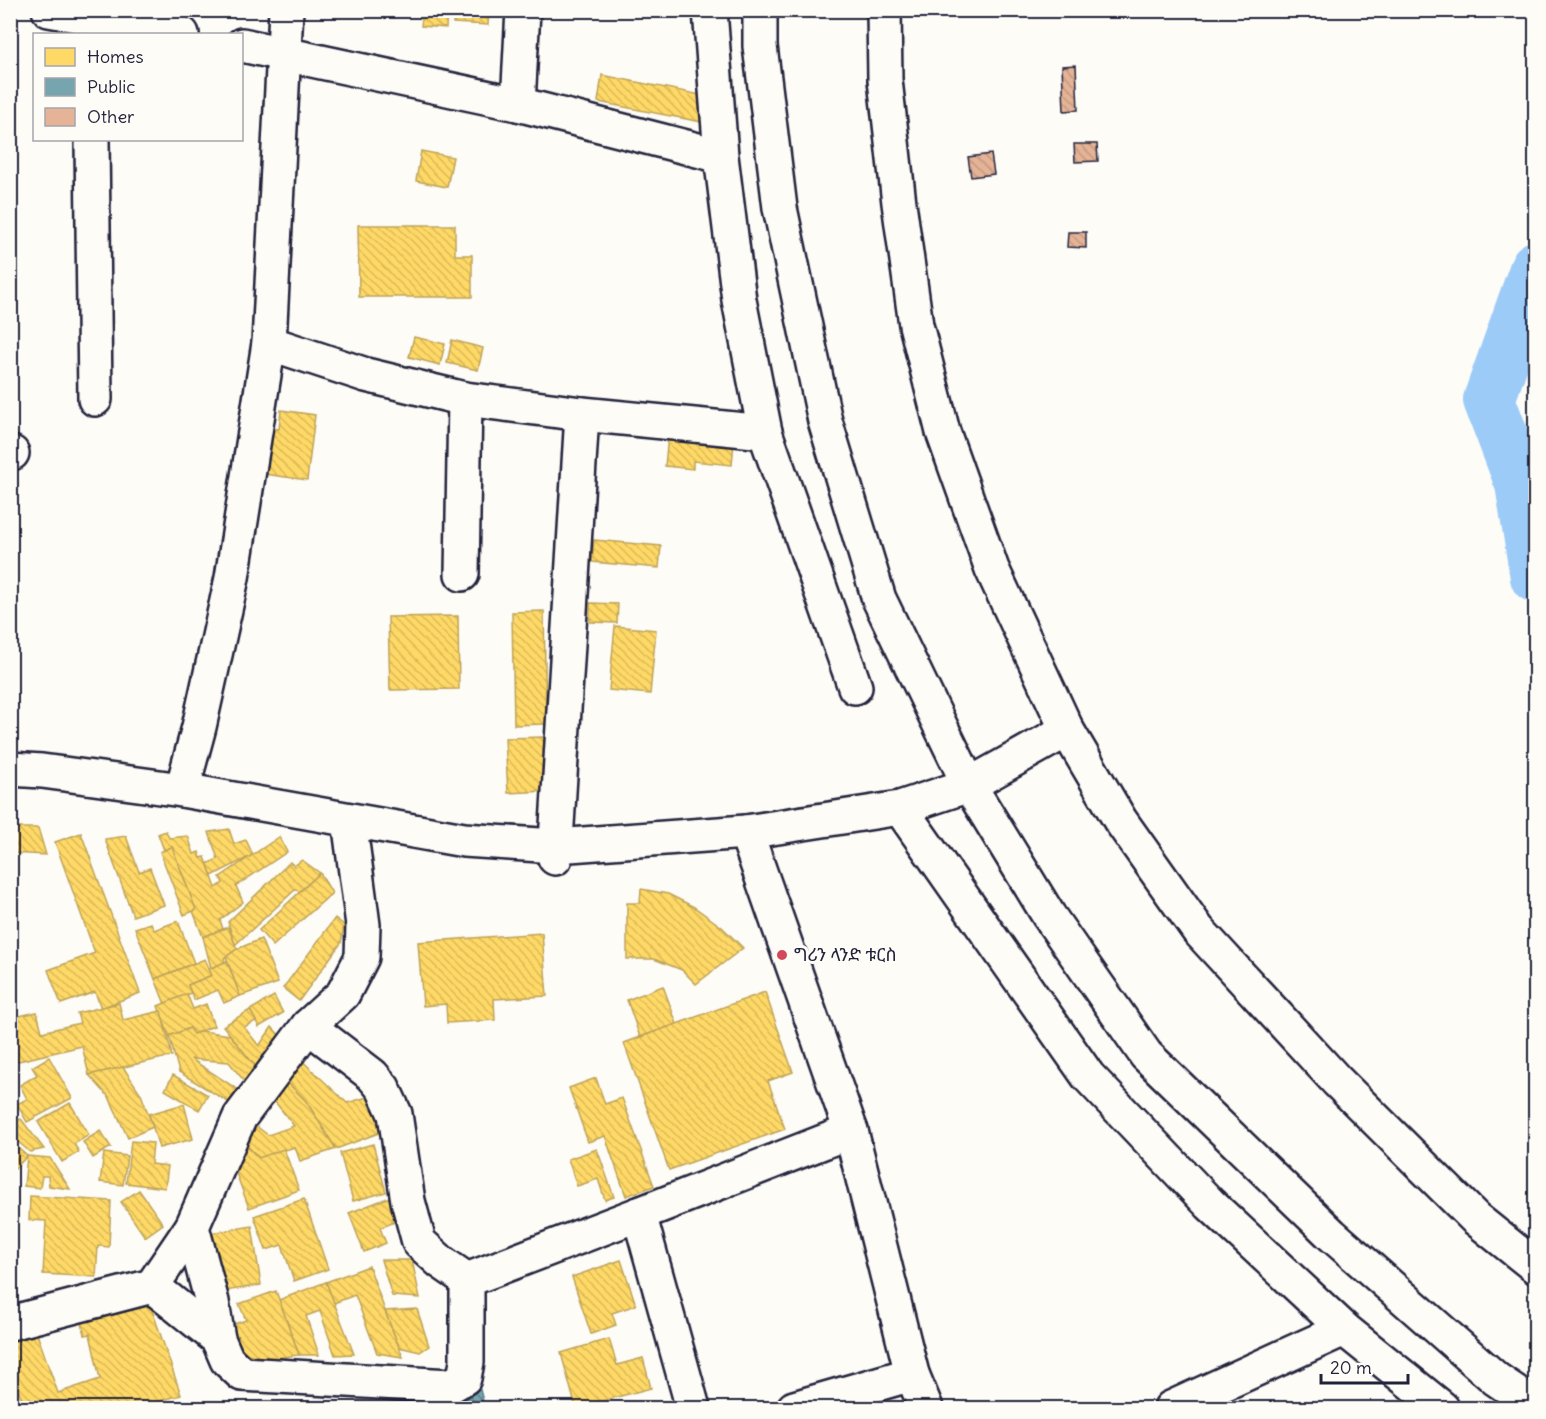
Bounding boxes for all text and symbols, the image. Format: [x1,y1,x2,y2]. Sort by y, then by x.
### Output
legend [33,33,243,141]
text: Homes [87,45,144,68]
text: Public [87,75,136,98]
text: Other [87,105,135,128]
place label: ግሪን ላንድ ቱርስ [794,943,897,966]
marker: ግሪን ላንድ ቱርስ [775,948,789,962]
scale bar [1321,1347,1408,1385]
text: 20 m [1330,1356,1372,1379]

